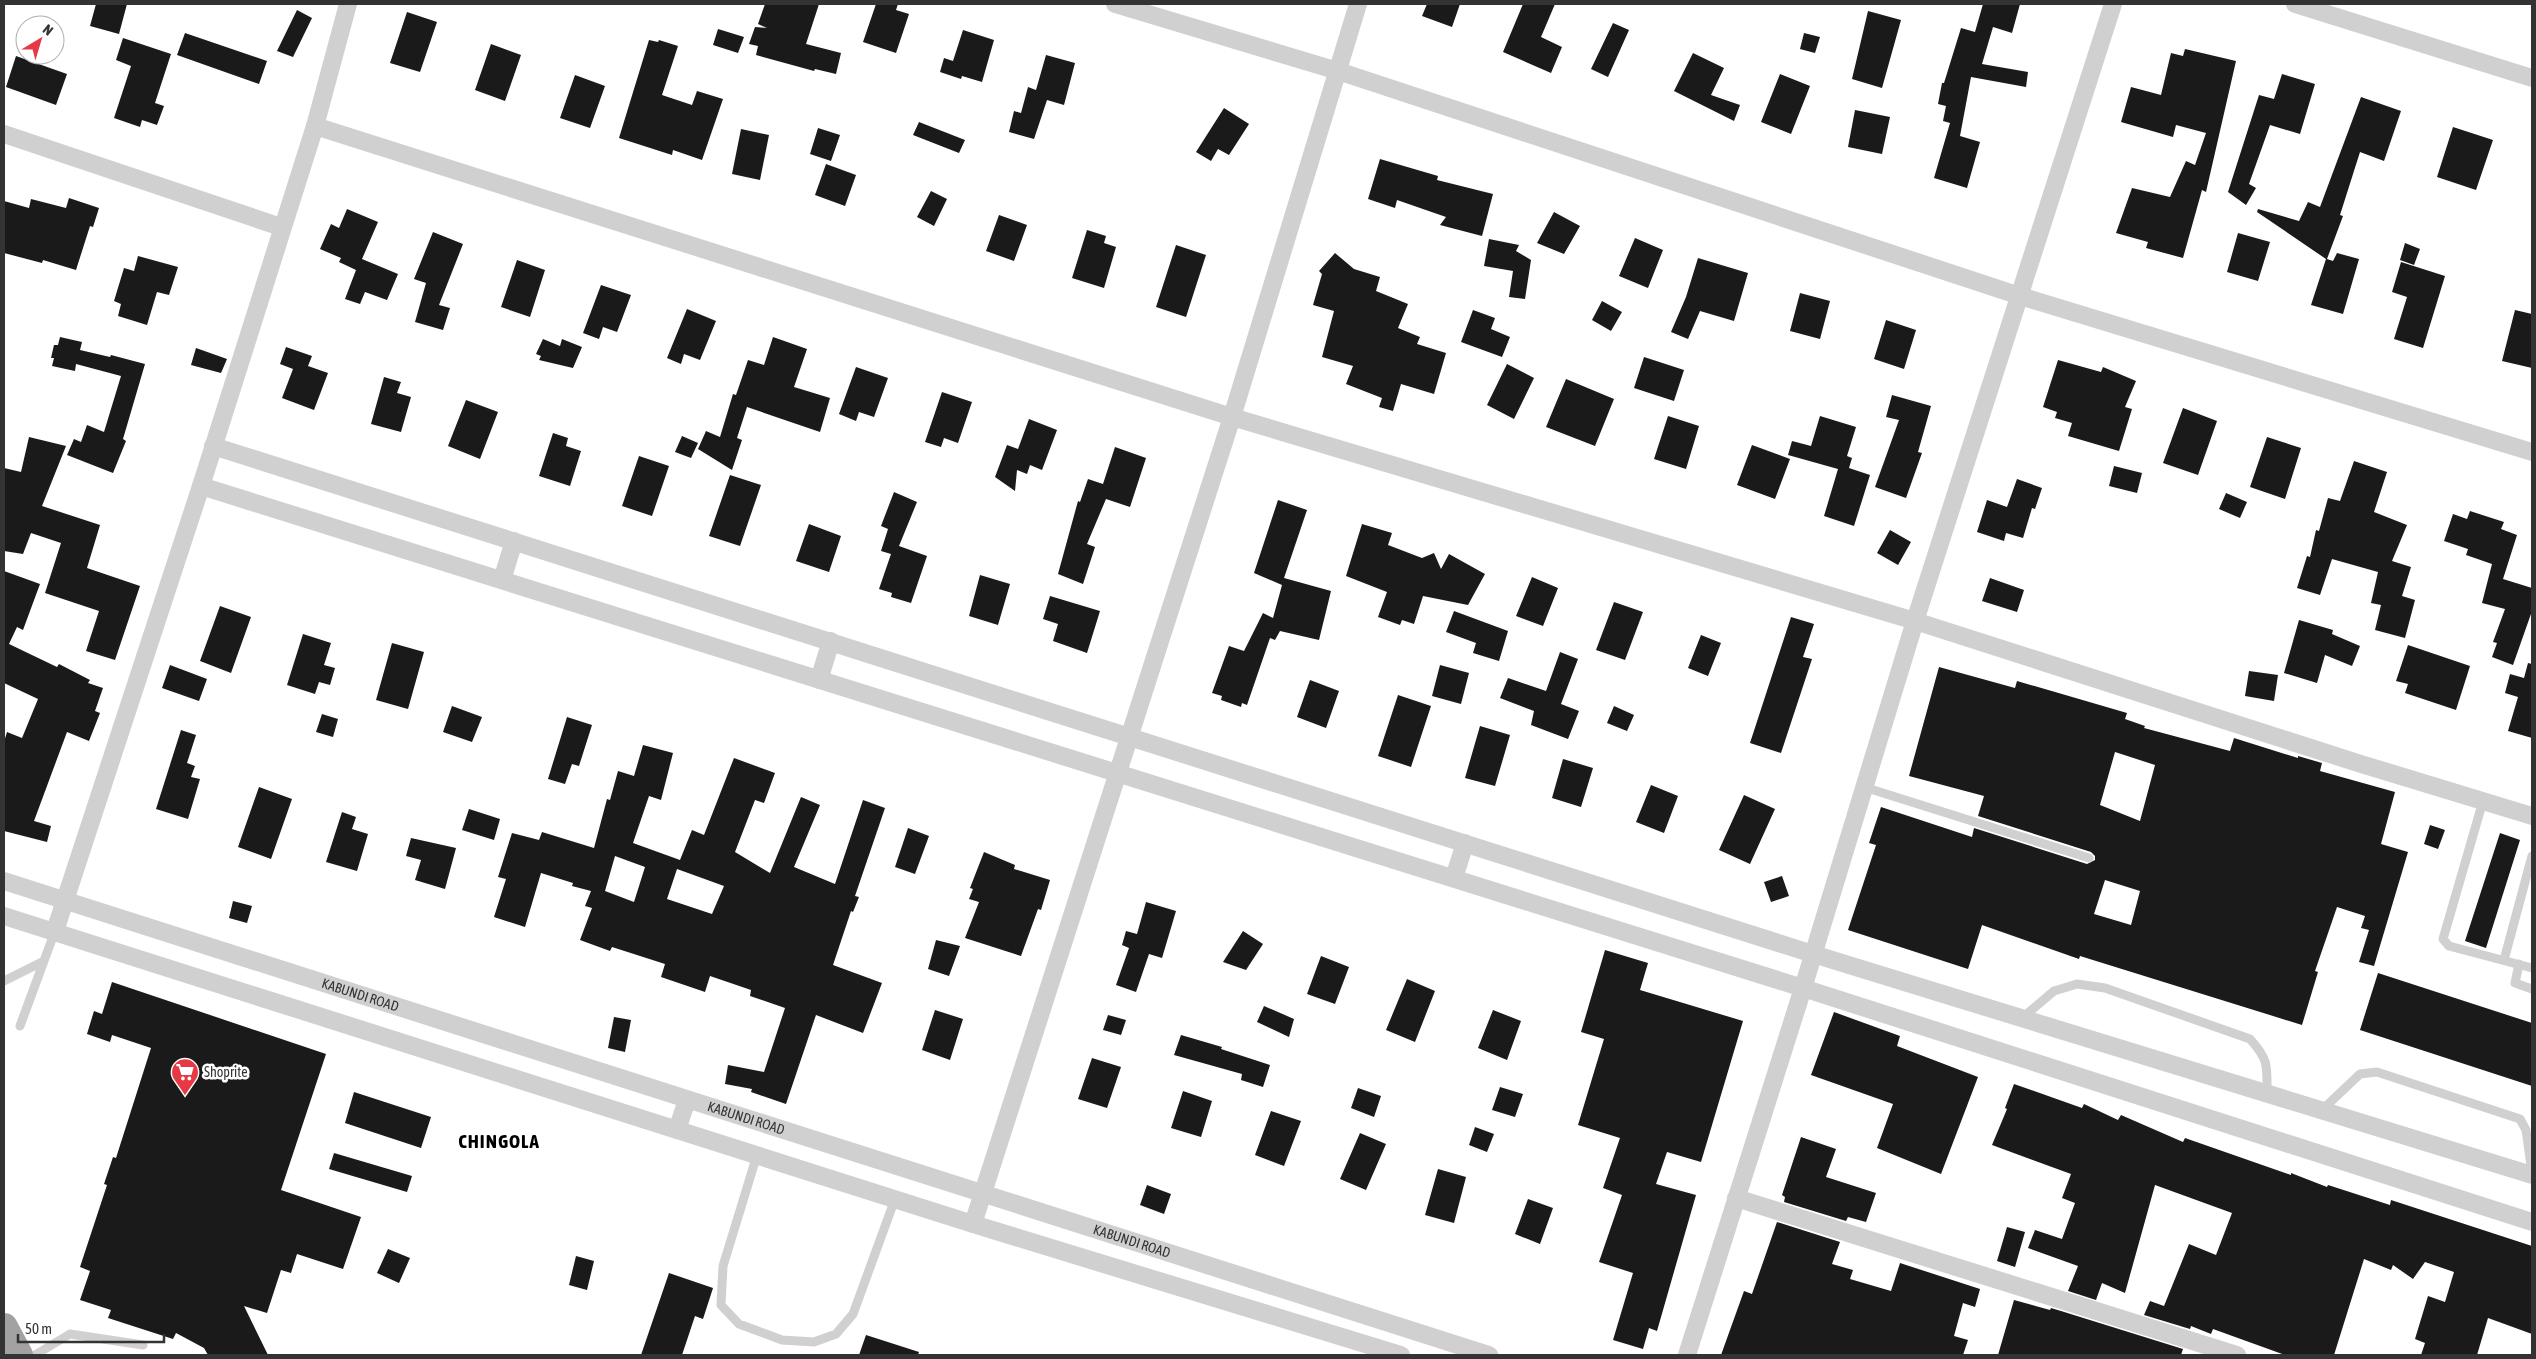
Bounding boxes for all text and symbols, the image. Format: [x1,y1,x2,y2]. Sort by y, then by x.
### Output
north arrow [15,15,65,65]
text: N [40,21,56,39]
street label: KABUNDI ROAD [320,975,401,1015]
supermarket icon: Shoprite [170,1057,200,1096]
place label: Shoprite [204,1064,247,1080]
street label: KABUNDI ROAD [706,1098,787,1138]
district label: CHINGOLA [458,1130,540,1152]
street label: KABUNDI ROAD [1091,1221,1173,1261]
scale bar [18,1312,164,1344]
text: 50 m [25,1320,52,1337]

